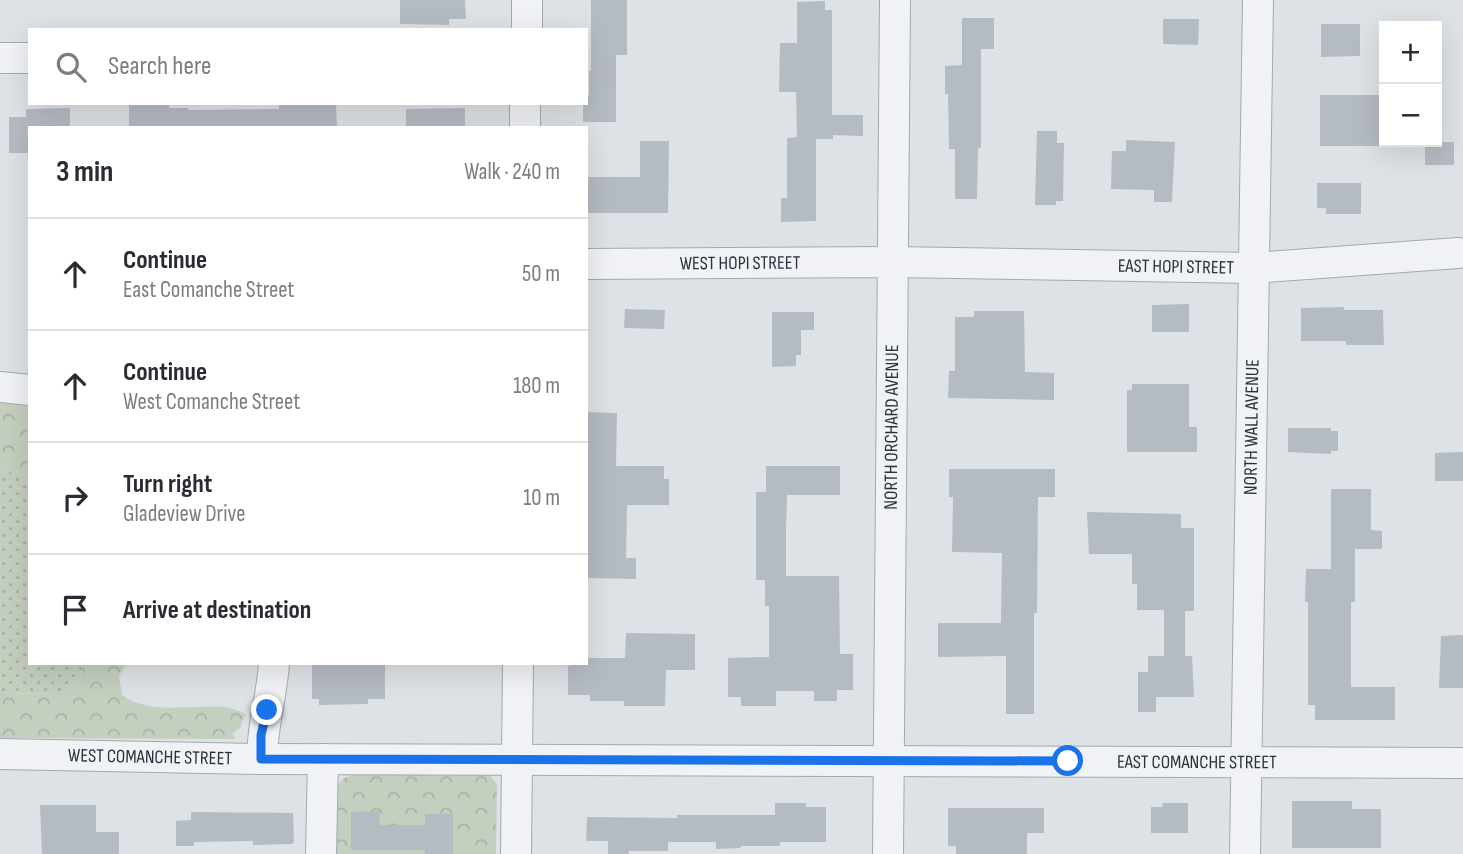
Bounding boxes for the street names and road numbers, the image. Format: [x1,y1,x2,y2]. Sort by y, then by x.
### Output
street label: WEST HOPI STREET [680,251,801,275]
street label: EAST HOPI STREET [1118,254,1235,279]
street label: NORTH ORCHARD AVENUE [879,344,904,510]
street label: NORTH WALL AVENUE [1239,359,1264,495]
street label: WEST COMANCHE STREET [68,744,233,770]
street label: EAST COMANCHE STREET [1117,750,1277,774]

